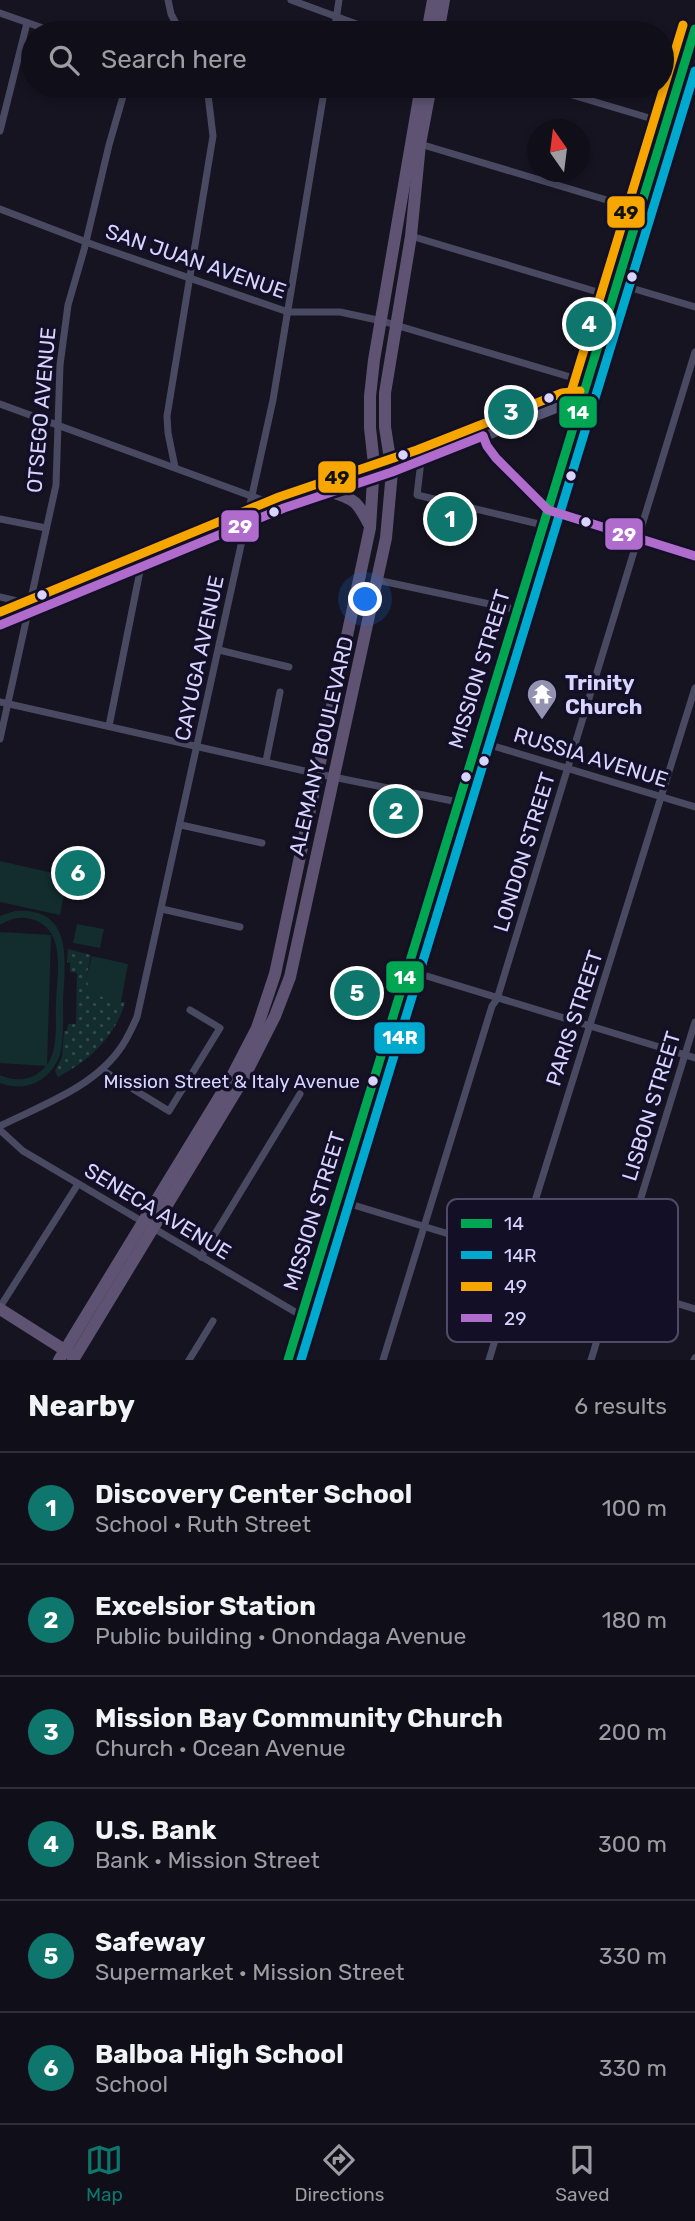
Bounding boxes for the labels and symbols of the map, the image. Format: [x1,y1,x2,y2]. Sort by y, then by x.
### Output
north arrow [527,119,590,182]
line badge: 49 [606,195,646,229]
text: 49 [613,201,639,224]
street label: SAN JUAN AVENUE [102,218,290,304]
unlabelled marker [625,270,639,284]
pin: 4 [566,298,612,350]
street label: OTSEGO AVENUE [21,326,61,494]
pin: 3 [488,386,534,438]
unlabelled marker [542,391,556,405]
line badge: 14 [558,395,598,429]
text: 14 [567,401,589,424]
unlabelled marker [396,448,410,462]
line badge: 49 [317,460,357,494]
text: 49 [324,466,350,489]
unlabelled marker [564,469,578,483]
pin: 1 [427,493,473,545]
unlabelled marker [267,505,281,519]
line badge: 29 [220,509,260,543]
text: 29 [228,515,252,538]
unlabelled marker [579,515,593,529]
line badge: 29 [604,517,644,551]
text: 29 [612,523,636,546]
street label: CAYUGA AVENUE [169,573,229,743]
your location [348,582,382,616]
street label: MISSION STREET [443,587,515,751]
unlabelled marker [35,588,49,602]
street label: ALEMANY BOULEVARD [284,634,358,858]
place label: Trinity Church [565,670,642,719]
temple icon: Trinity Church [525,677,559,721]
street label: RUSSIA AVENUE [511,722,671,792]
unlabelled marker [477,754,491,768]
street label: LONDON STREET [488,769,560,935]
unlabelled marker [459,770,473,784]
pin: 2 [373,785,419,837]
pin: 6 [55,847,101,899]
street label: PARIS STREET [540,947,608,1089]
line badge: 14 [385,960,425,994]
text: 14 [394,966,416,989]
pin: 5 [334,967,380,1019]
line badge: 14R [373,1021,426,1055]
text: 14R [382,1026,418,1049]
street label: LISBON STREET [616,1028,686,1184]
place label: Mission Street & Italy Avenue [103,1070,360,1093]
marker: Mission Street & Italy Avenue [366,1074,380,1088]
street label: MISSION STREET [278,1129,350,1293]
street label: SENECA AVENUE [80,1157,236,1265]
legend [447,1199,678,1342]
text: 14 [504,1212,524,1235]
text: 14R [504,1244,536,1267]
text: 49 [504,1275,527,1298]
text: 29 [504,1307,526,1330]

